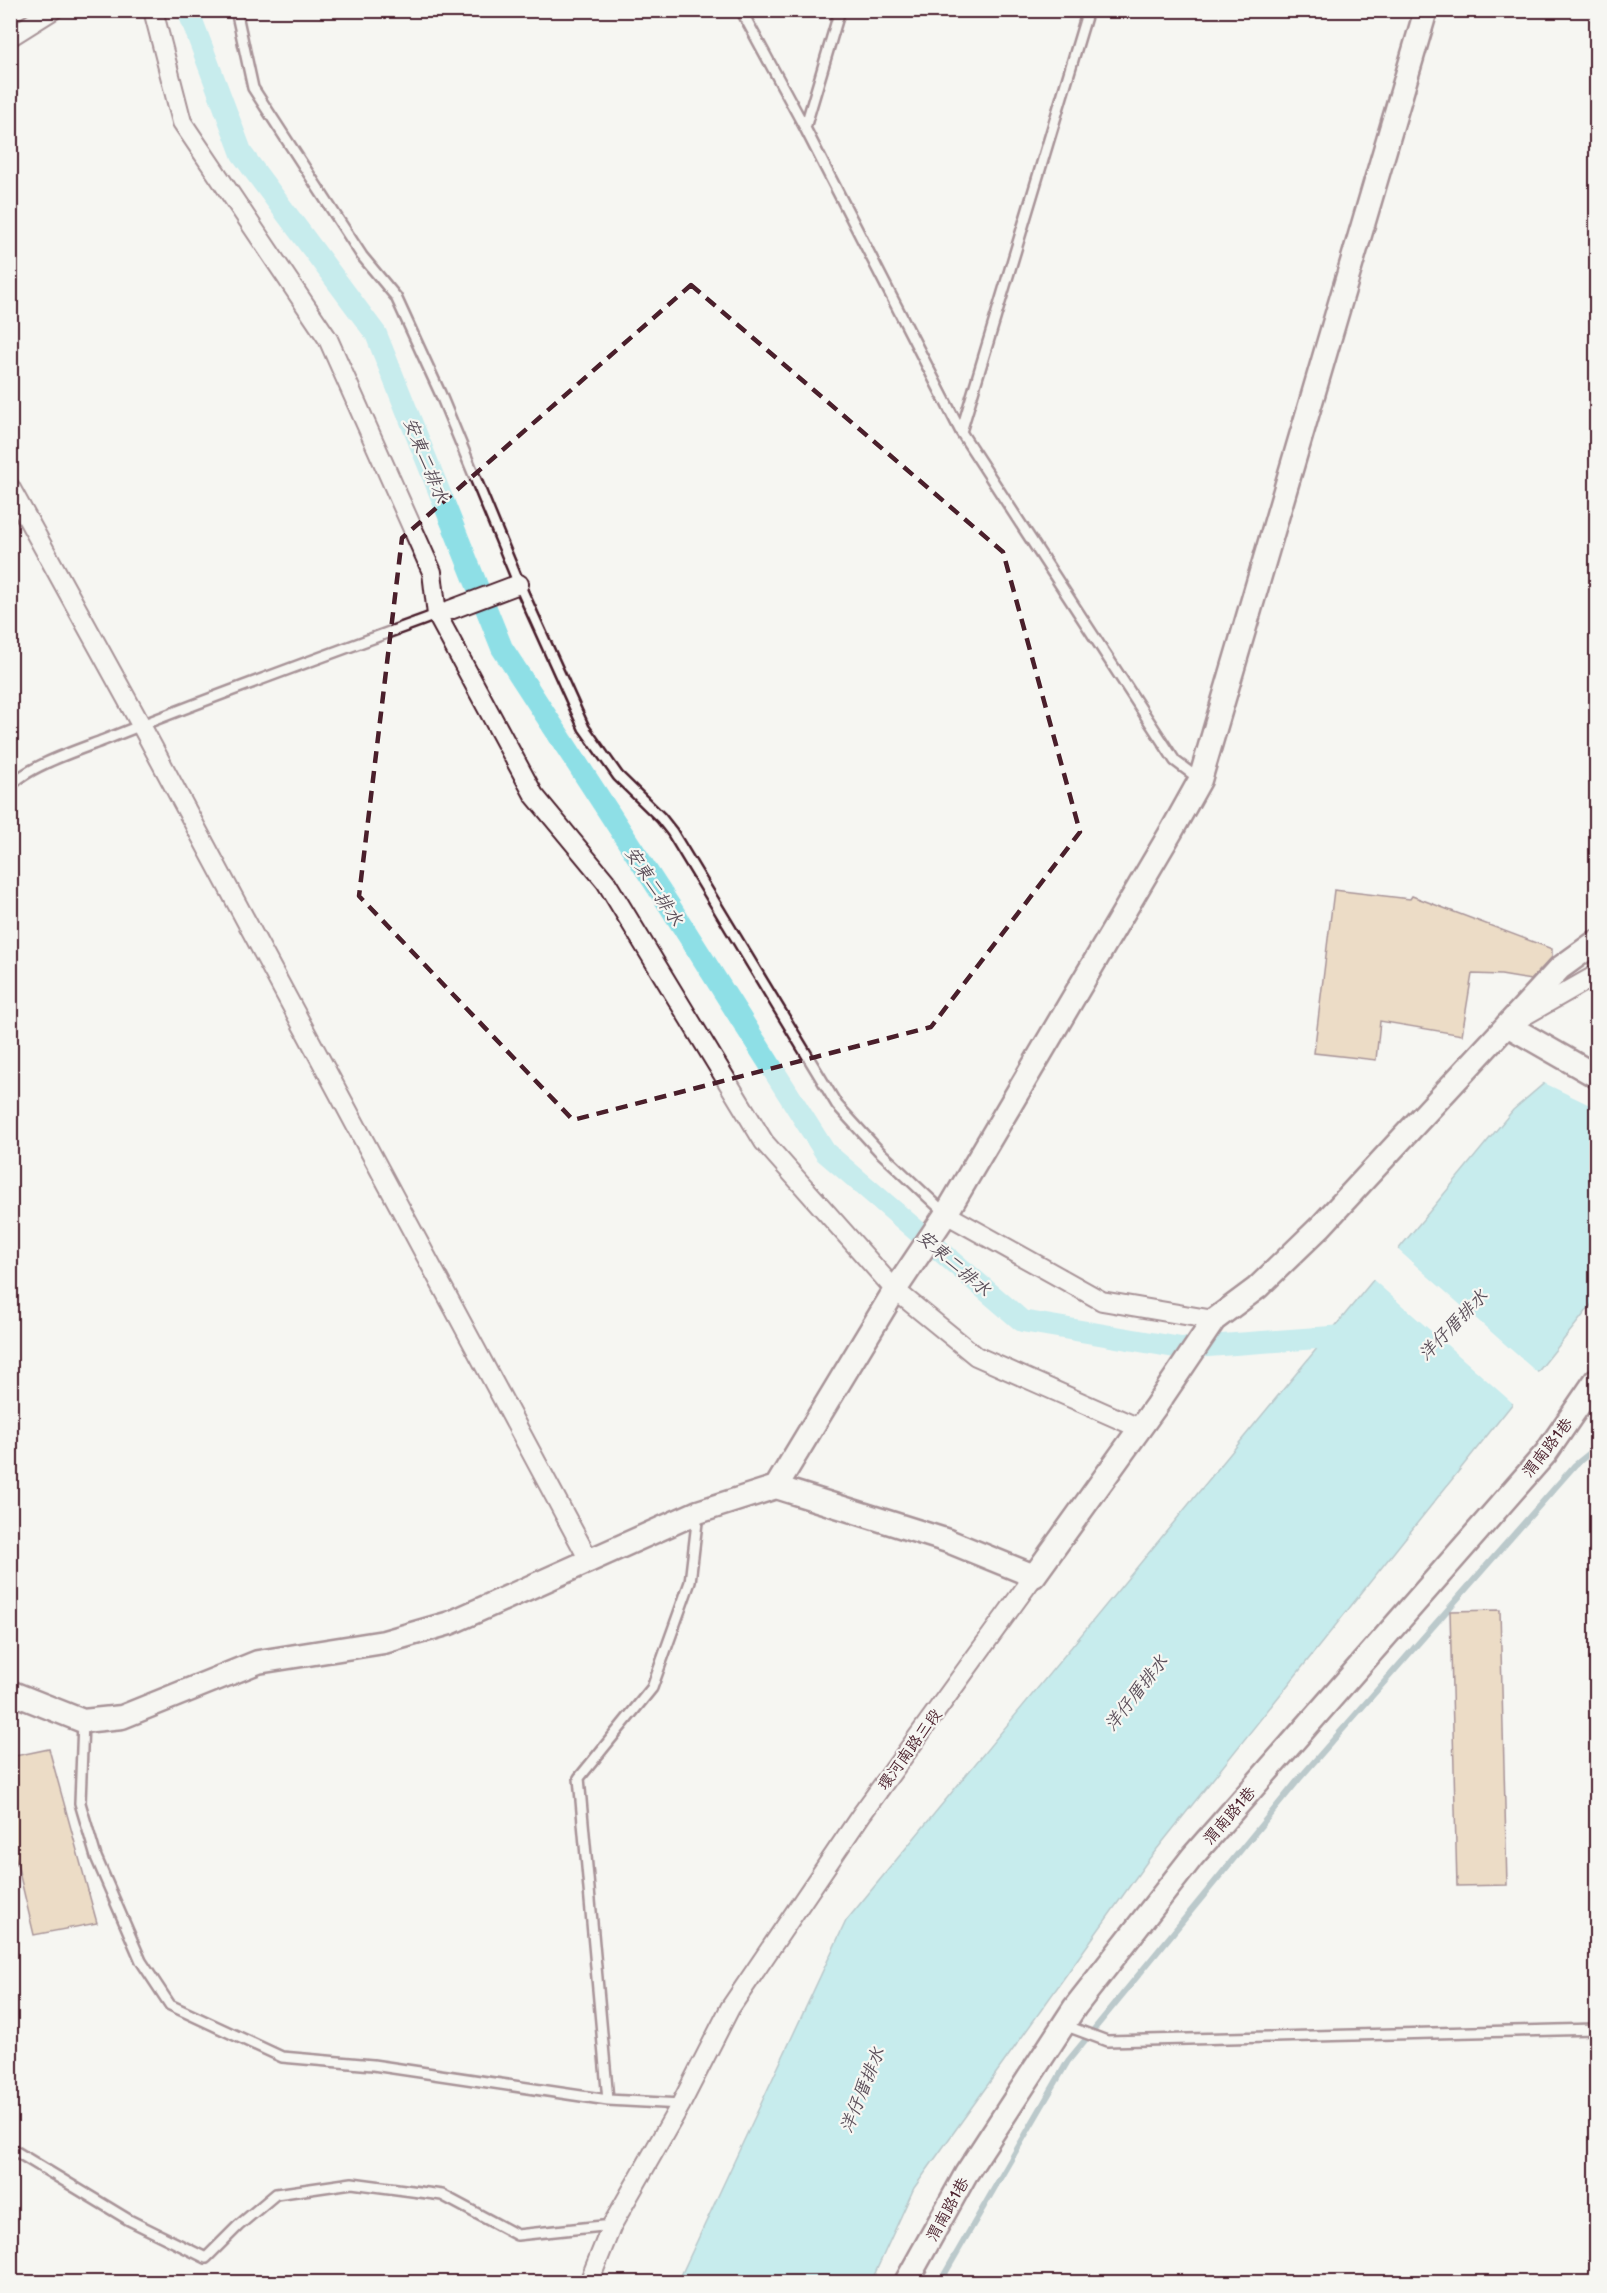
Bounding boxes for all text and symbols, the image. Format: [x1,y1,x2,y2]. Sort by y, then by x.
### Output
water label: 安東二排水 [399,415,453,507]
water label: 安東二排水 [620,843,687,931]
water label: 安東二排水 [913,1226,995,1301]
water label: 洋仔厝排水 [1415,1285,1493,1365]
street label: 渭南路1巷 [1519,1414,1577,1481]
water label: 洋仔厝排水 [1100,1651,1173,1735]
street label: 環河南路三段 [874,1705,946,1794]
street label: 渭南路1巷 [1200,1783,1260,1849]
water label: 洋仔厝排水 [836,2044,889,2136]
street label: 渭南路1巷 [923,2174,974,2245]

